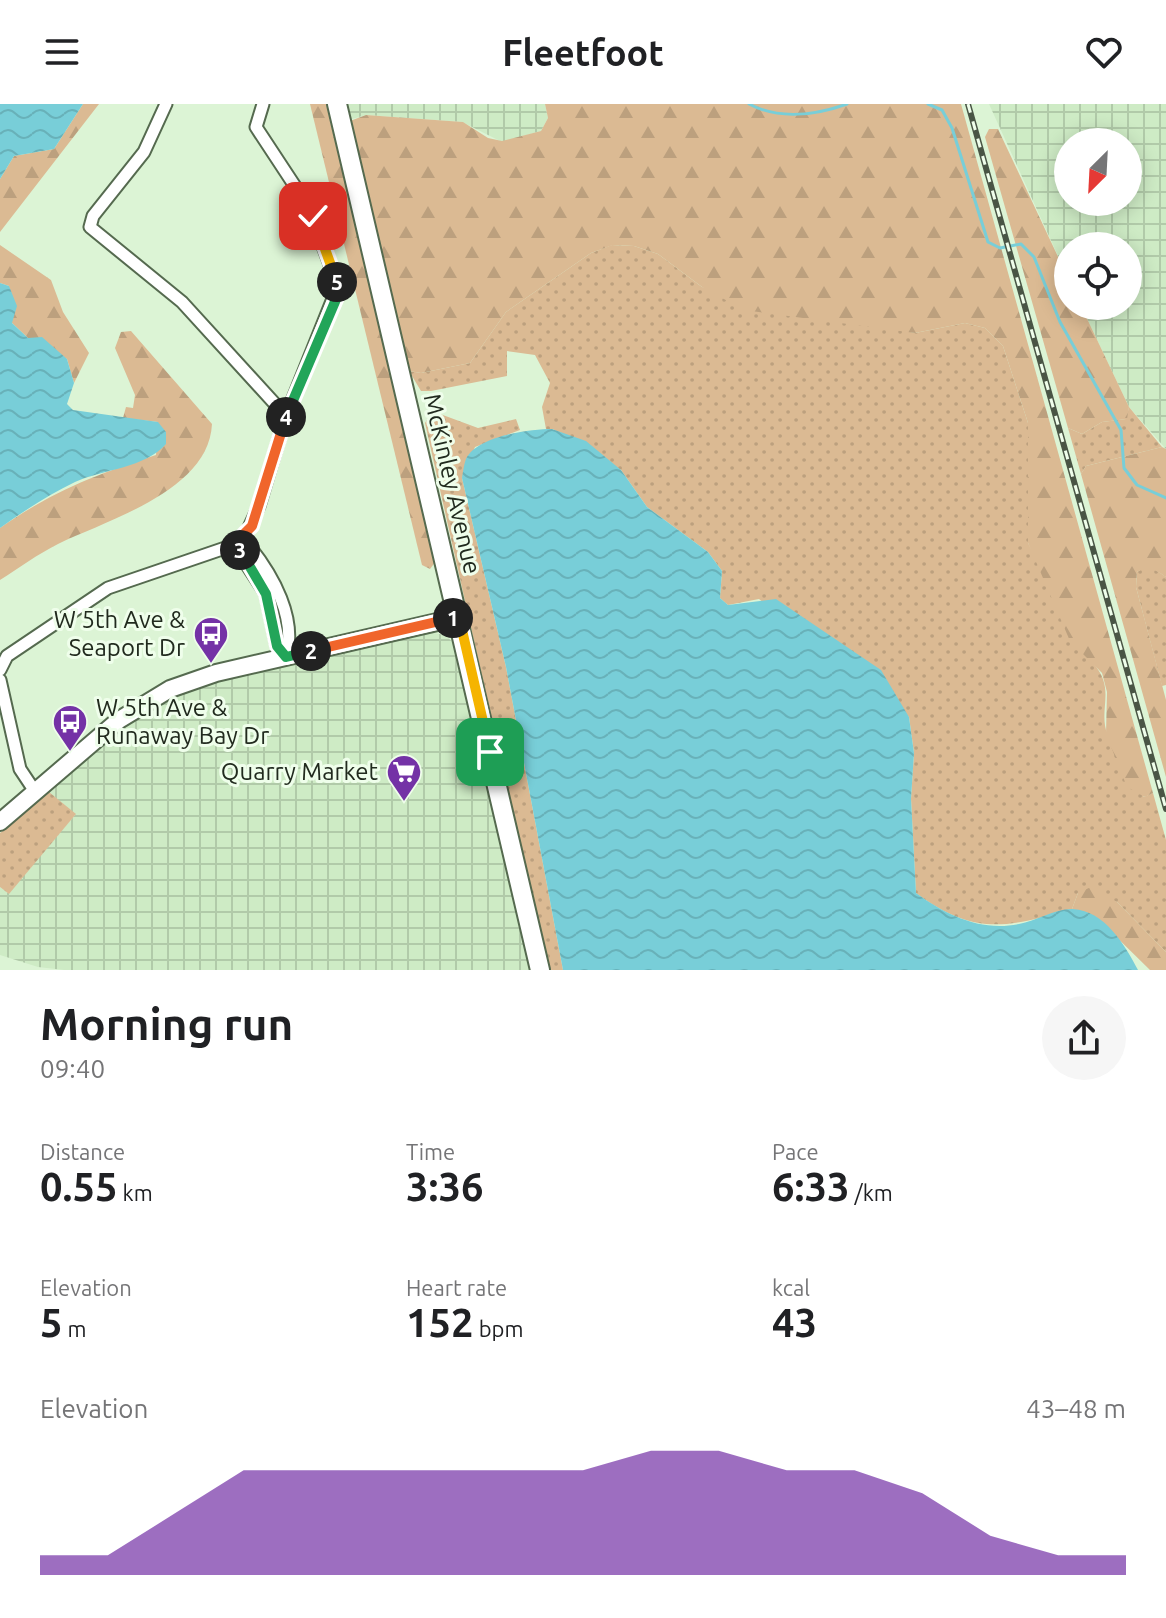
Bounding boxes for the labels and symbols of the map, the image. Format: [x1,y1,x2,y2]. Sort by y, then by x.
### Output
north arrow [1054,128,1142,216]
pin [279,182,347,250]
pin: 5 [317,262,357,302]
street label: McKinley Avenue [419,391,486,577]
pin: 4 [266,397,306,437]
pin: 3 [220,530,260,570]
pin: 1 [433,598,473,638]
place label: W 5th Ave & Seaport Dr [54,606,185,661]
bus stop icon: W 5th Ave & Seaport Dr [192,615,230,665]
pin: 2 [291,631,331,671]
place label: W 5th Ave & Runaway Bay Dr [96,694,269,749]
bus stop icon: W 5th Ave & Runaway Bay Dr [51,703,89,753]
pin [456,718,524,786]
supermarket icon: Quarry Market [385,753,423,803]
place label: Quarry Market [221,758,379,785]

